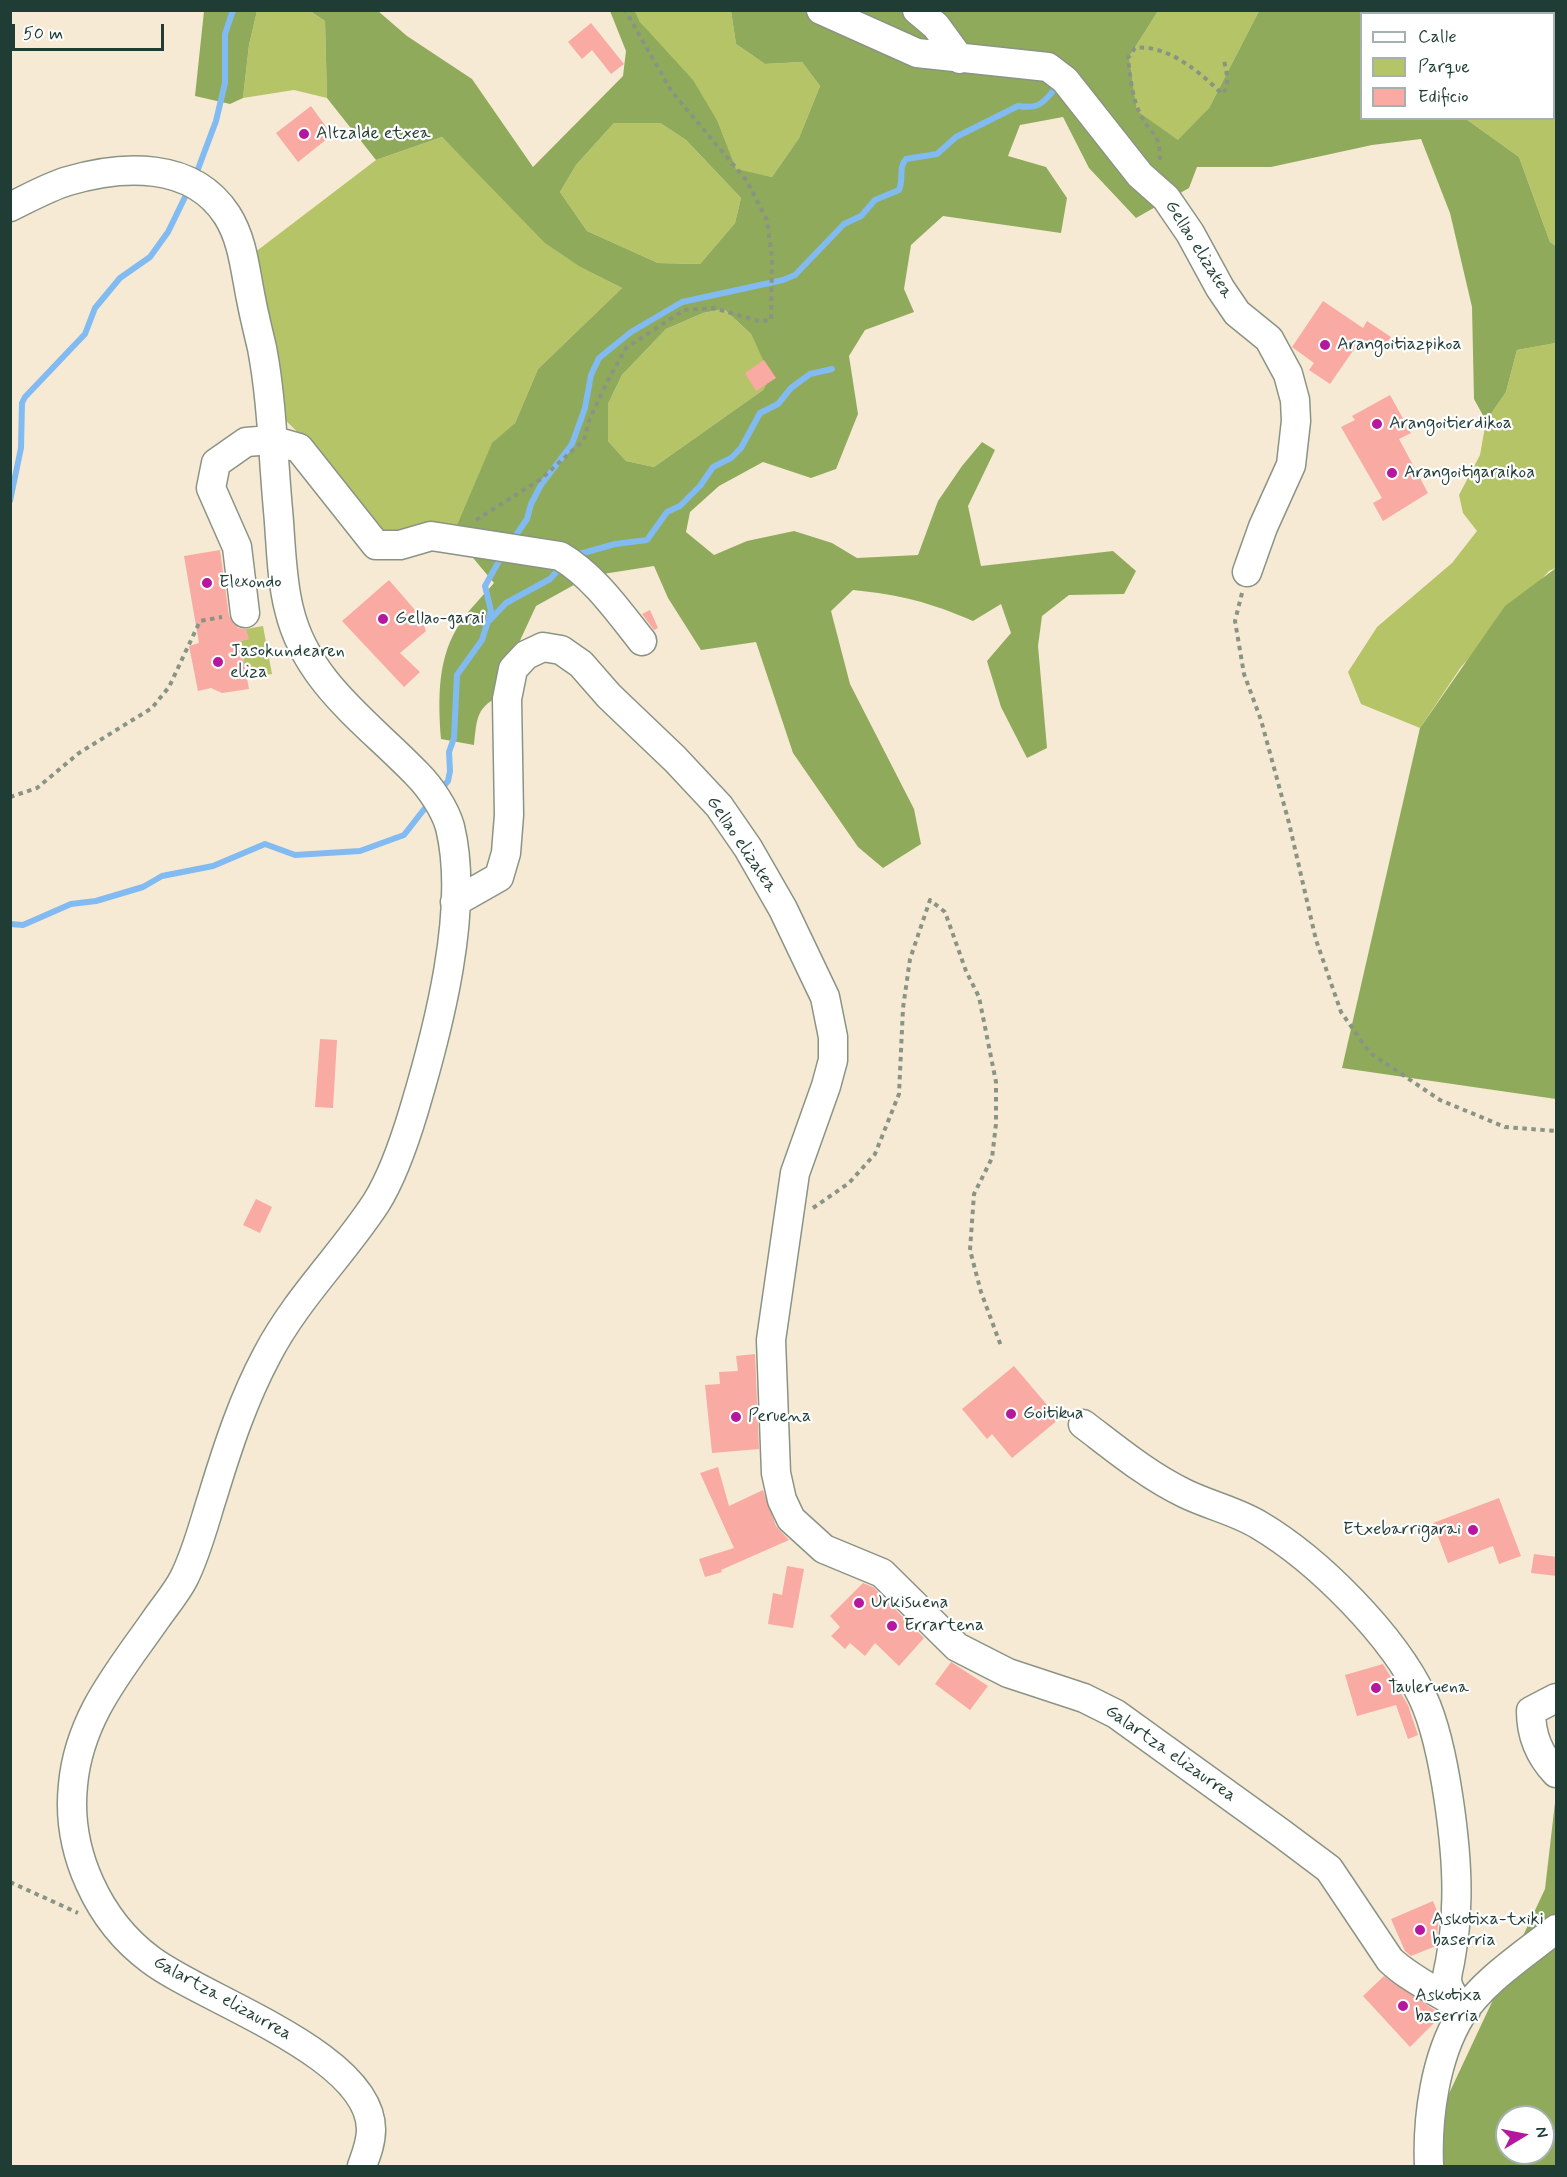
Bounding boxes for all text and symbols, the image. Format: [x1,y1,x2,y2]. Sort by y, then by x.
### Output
scale bar [15,12,166,50]
legend [1360,12,1555,120]
text: 50 m [23,22,63,46]
text: Calle [1418,25,1457,49]
text: Parque [1418,55,1470,79]
text: Edificio [1418,85,1469,109]
place label: Altzalde etxea [316,123,431,145]
marker: Altzalde etxea [297,127,311,141]
street label: Gellao elizatea [1159,197,1237,303]
place label: Arangoitiazpikoa [1337,334,1462,356]
marker: Arangoitiazpikoa [1318,338,1332,352]
place label: Arangoitierdikoa [1389,413,1512,435]
marker: Arangoitierdikoa [1370,417,1384,431]
place label: Arangoitigaraikoa [1404,462,1535,484]
marker: Arangoitigaraikoa [1385,466,1399,480]
place label: Elexondo [219,572,282,594]
marker: Elexondo [200,576,214,590]
place label: Gellao-garai [395,608,484,630]
marker: Gellao-garai [376,612,390,626]
place label: Jasokundearen eliza [230,641,345,684]
marker: Jasokundearen eliza [211,655,225,669]
street label: Gellao elizatea [701,793,781,897]
place label: Goitikua [1023,1403,1083,1425]
place label: Peruena [748,1406,811,1428]
marker: Goitikua [1004,1407,1018,1421]
marker: Peruena [729,1410,743,1424]
place label: Etxebarrigarai [1343,1519,1461,1541]
marker: Etxebarrigarai [1466,1523,1480,1537]
place label: Urkisuena [871,1592,948,1614]
marker: Urkisuena [852,1596,866,1610]
place label: Errartena [904,1615,984,1637]
marker: Errartena [885,1619,899,1633]
place label: Tauleruena [1388,1677,1469,1699]
marker: Tauleruena [1369,1681,1383,1695]
street label: Galartza elizaurrea [1100,1701,1240,1807]
place label: Askotixa-txiki baserria [1432,1909,1544,1952]
marker: Askotixa-txiki baserria [1413,1923,1427,1937]
street label: Galartza elizaurrea [149,1952,295,2046]
place label: Askotixa baserria [1415,1985,1482,2028]
marker: Askotixa baserria [1396,1999,1410,2013]
north arrow [1495,2105,1555,2165]
text: N [1530,2125,1553,2139]

